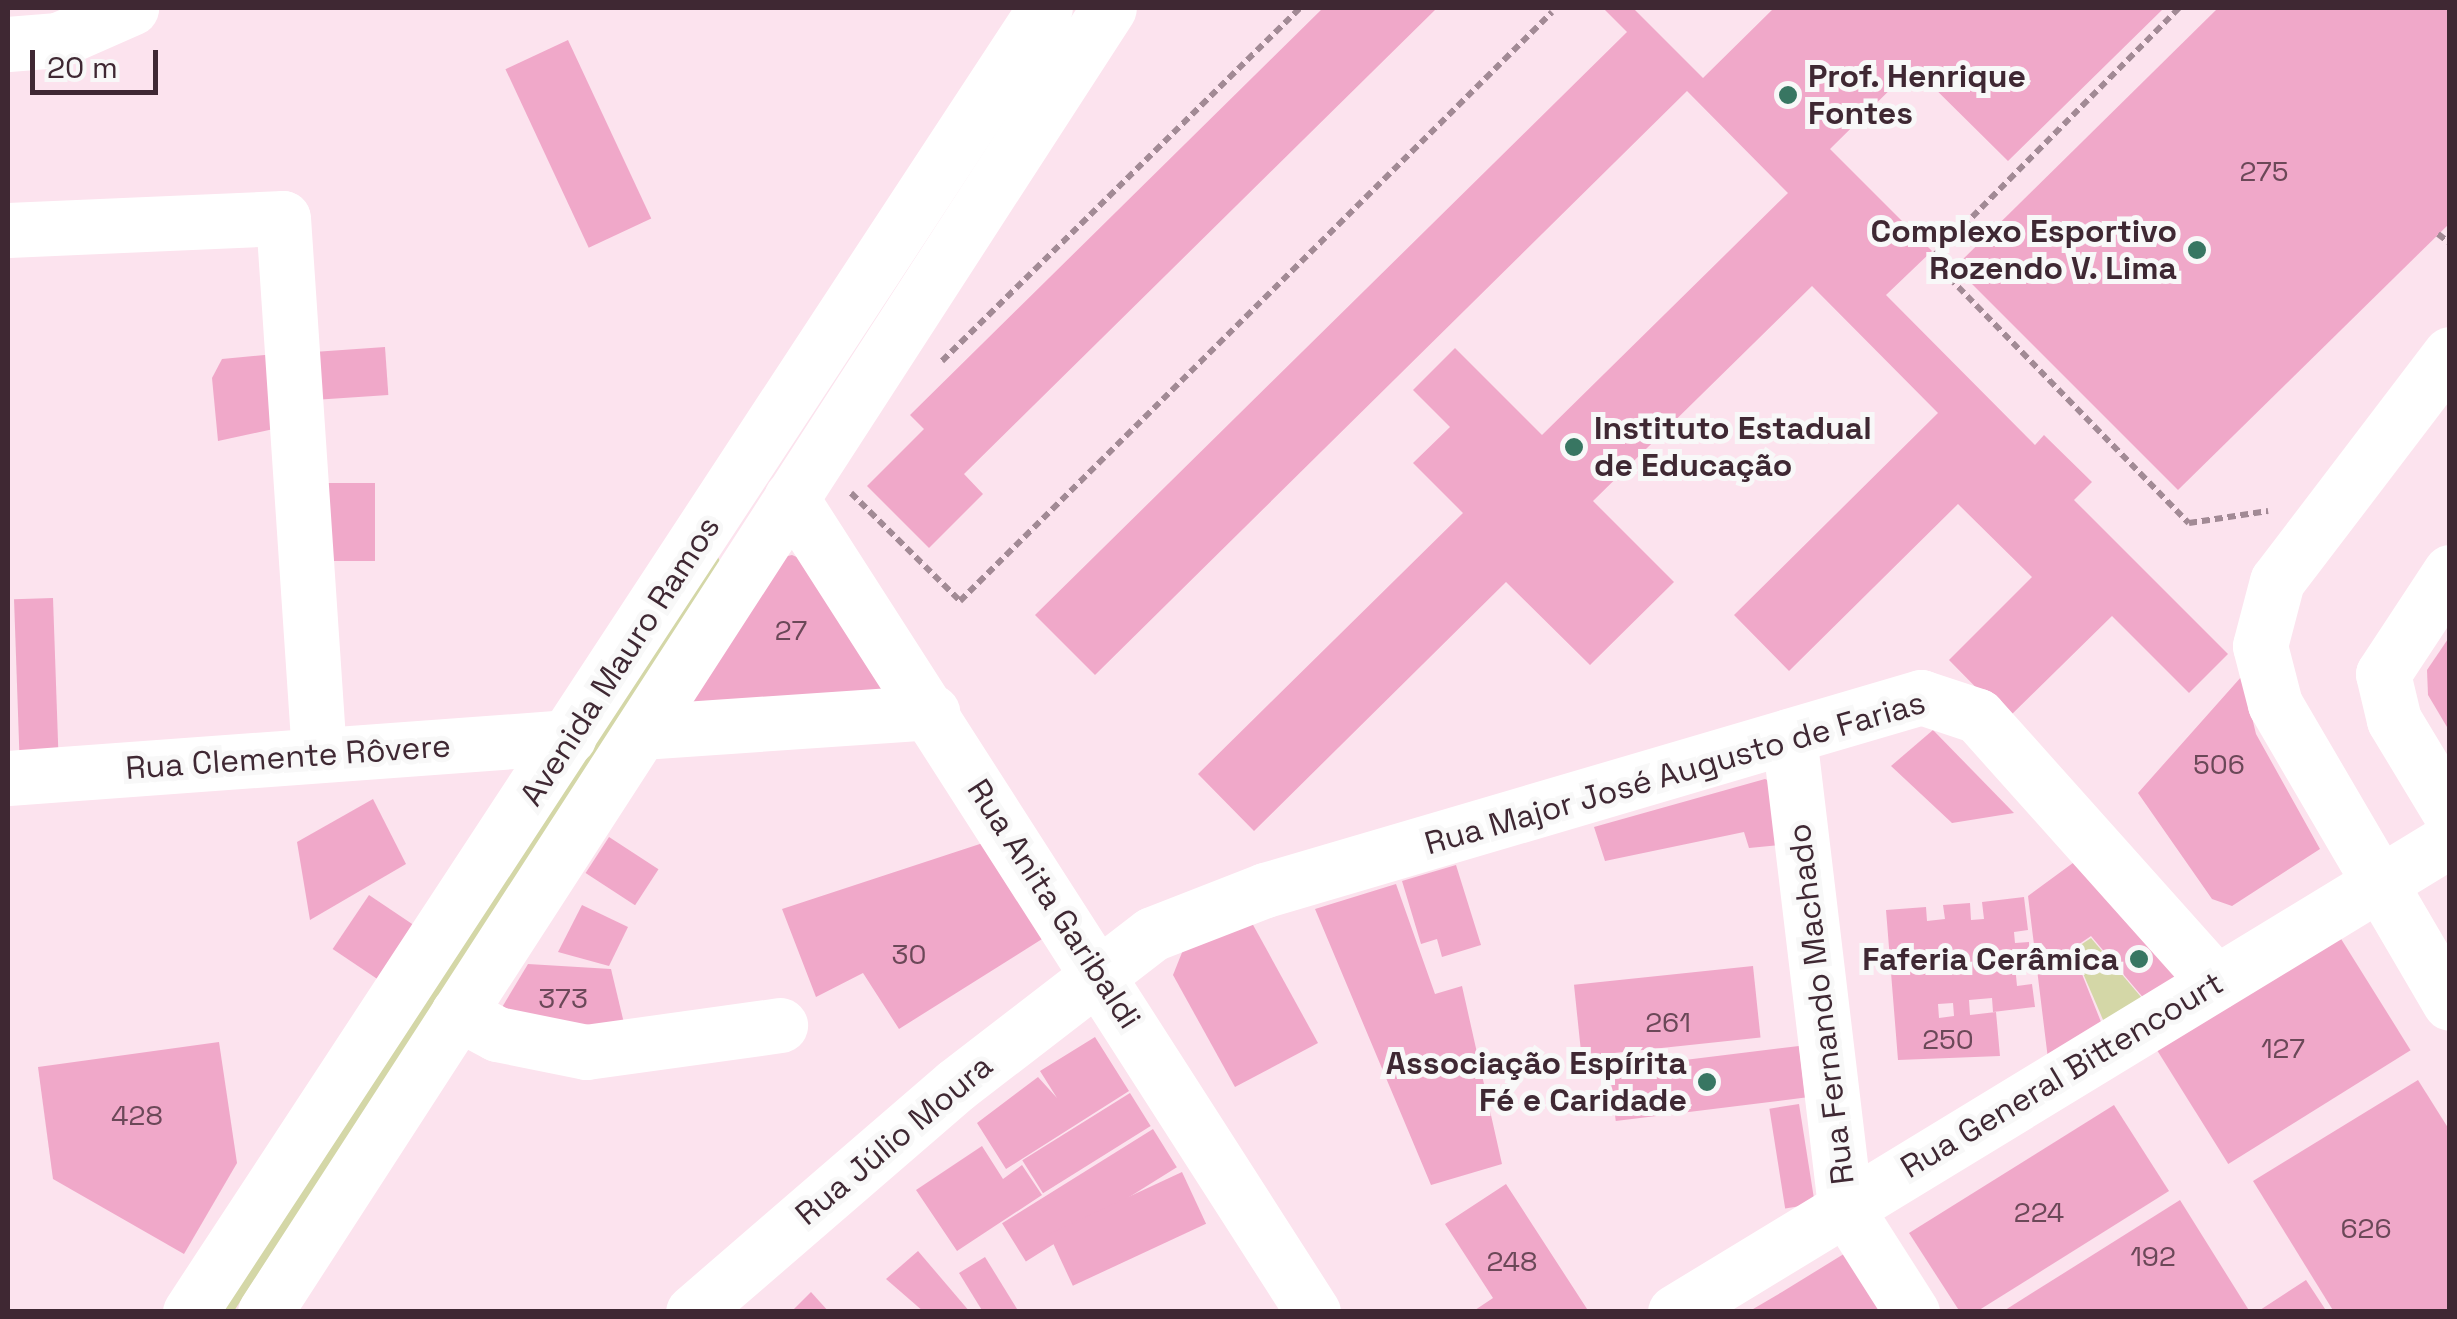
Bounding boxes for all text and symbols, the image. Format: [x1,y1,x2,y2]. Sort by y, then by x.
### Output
scale bar [35,30,162,92]
text: 20 m [47,48,118,87]
place label: Prof. Henrique Fontes [1808,58,2027,133]
marker: Prof. Henrique Fontes [1777,84,1799,106]
house number: 275 [2239,154,2289,188]
place label: Complexo Esportivo Rozendo V. Lima [1871,213,2177,288]
marker: Complexo Esportivo Rozendo V. Lima [2186,239,2208,261]
place label: Instituto Estadual de Educação [1594,410,1872,485]
marker: Instituto Estadual de Educação [1563,436,1585,458]
street label: Avenida Mauro Ramos [512,509,728,813]
house number: 27 [775,613,807,647]
street label: Rua Major José Augusto de Farias [1420,683,1930,863]
street label: Rua Clemente Rôvere [124,726,452,788]
house number: 506 [2193,747,2245,781]
street label: Rua Anita Garibaldi [959,772,1149,1036]
street label: Rua Fernando Machado [1780,821,1862,1187]
house number: 30 [892,937,926,971]
place label: Faferia Cerâmica [1862,940,2119,978]
marker: Faferia Cerâmica [2128,948,2150,970]
street label: Rua General Bittencourt [1894,964,2230,1186]
house number: 373 [538,981,588,1015]
house number: 261 [1645,1005,1691,1039]
house number: 250 [1922,1022,1974,1056]
house number: 127 [2261,1031,2305,1065]
place label: Associação Espírita Fé e Caridade [1386,1045,1687,1120]
street label: Rua Júlio Moura [788,1047,1000,1233]
marker: Associação Espírita Fé e Caridade [1696,1071,1718,1093]
house number: 428 [111,1098,163,1132]
house number: 224 [2014,1195,2064,1229]
house number: 626 [2340,1211,2392,1245]
house number: 192 [2130,1239,2176,1273]
house number: 248 [1486,1244,1538,1278]

